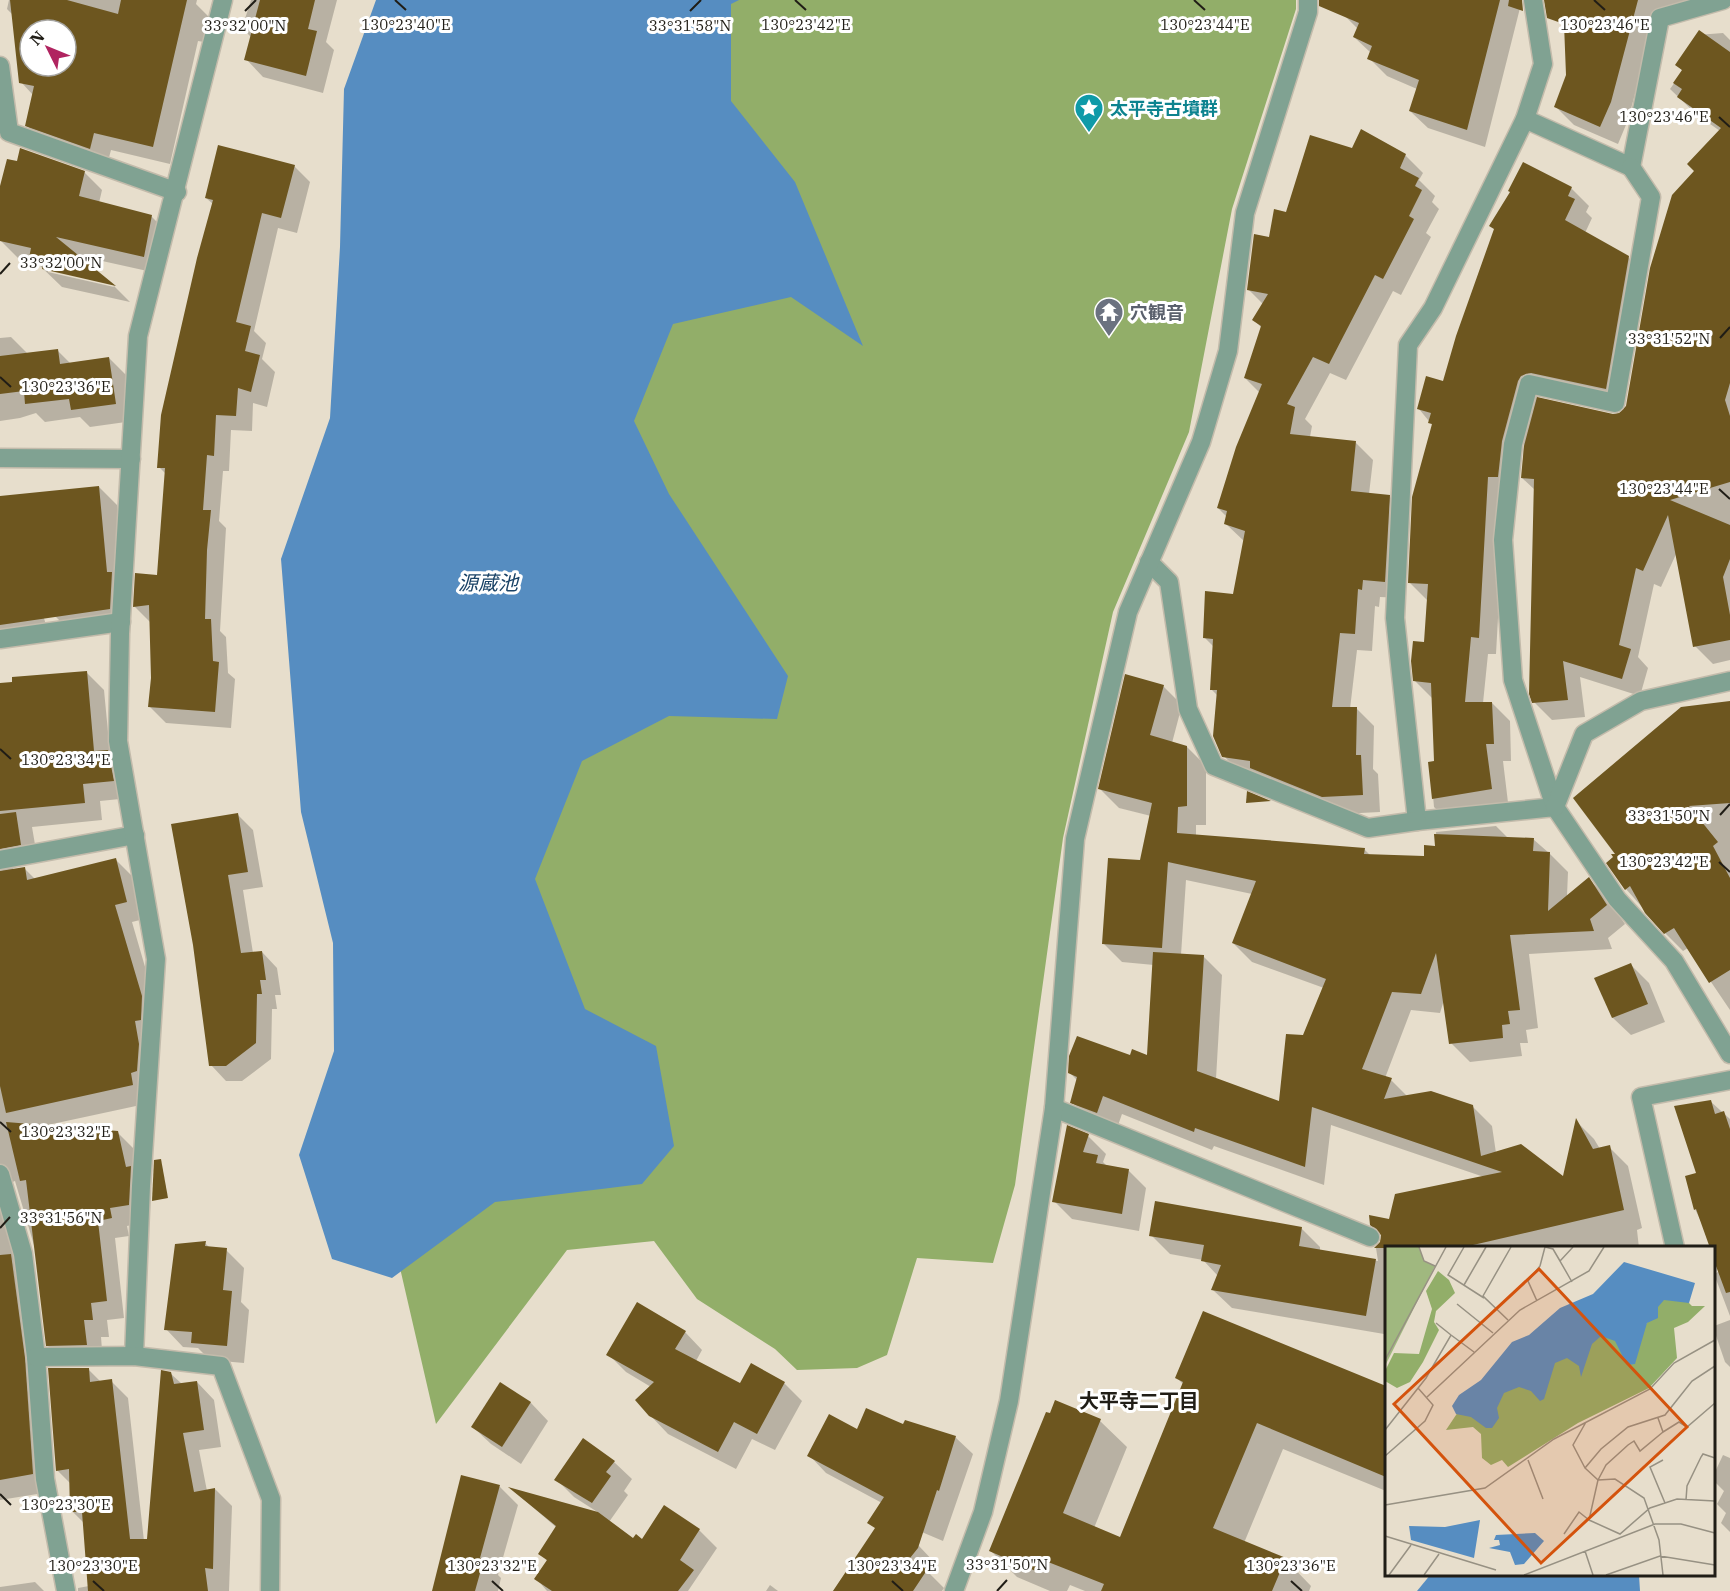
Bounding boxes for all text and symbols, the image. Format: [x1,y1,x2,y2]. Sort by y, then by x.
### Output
text: 130°23'40"E [361,15,451,34]
text: 130°23'42"E [761,15,851,34]
text: 130°23'44"E [1160,15,1250,34]
text: 130°23'46"E [1560,15,1650,34]
text: 33°32'00"N [204,16,286,35]
text: 33°31'58"N [649,16,731,35]
north arrow [18,18,78,78]
text: N [25,26,49,49]
place icon: 太平寺古墳群 [1073,92,1105,134]
place label: 太平寺古墳群 [1110,97,1218,120]
text: 130°23'46"E [1619,107,1709,126]
text: 33°32'00"N [20,253,102,272]
temple icon: 穴観音 [1093,296,1125,338]
place label: 穴観音 [1130,301,1184,324]
text: 33°31'52"N [1628,329,1710,348]
text: 130°23'36"E [21,377,111,396]
text: 130°23'44"E [1619,479,1709,498]
water label: 源蔵池 [458,569,520,596]
text: 130°23'34"E [21,750,111,769]
text: 33°31'50"N [1628,806,1710,825]
text: 130°23'42"E [1619,852,1709,871]
text: 130°23'32"E [21,1122,111,1141]
text: 33°31'56"N [20,1208,102,1227]
inset map [1385,1246,1715,1576]
district label: 大平寺二丁目 [1079,1387,1199,1414]
text: 130°23'30"E [21,1495,111,1514]
text: 33°31'50"N [966,1555,1048,1574]
text: 130°23'30"E [48,1556,138,1575]
text: 130°23'32"E [447,1556,537,1575]
text: 130°23'34"E [847,1556,937,1575]
text: 130°23'36"E [1246,1556,1336,1575]

